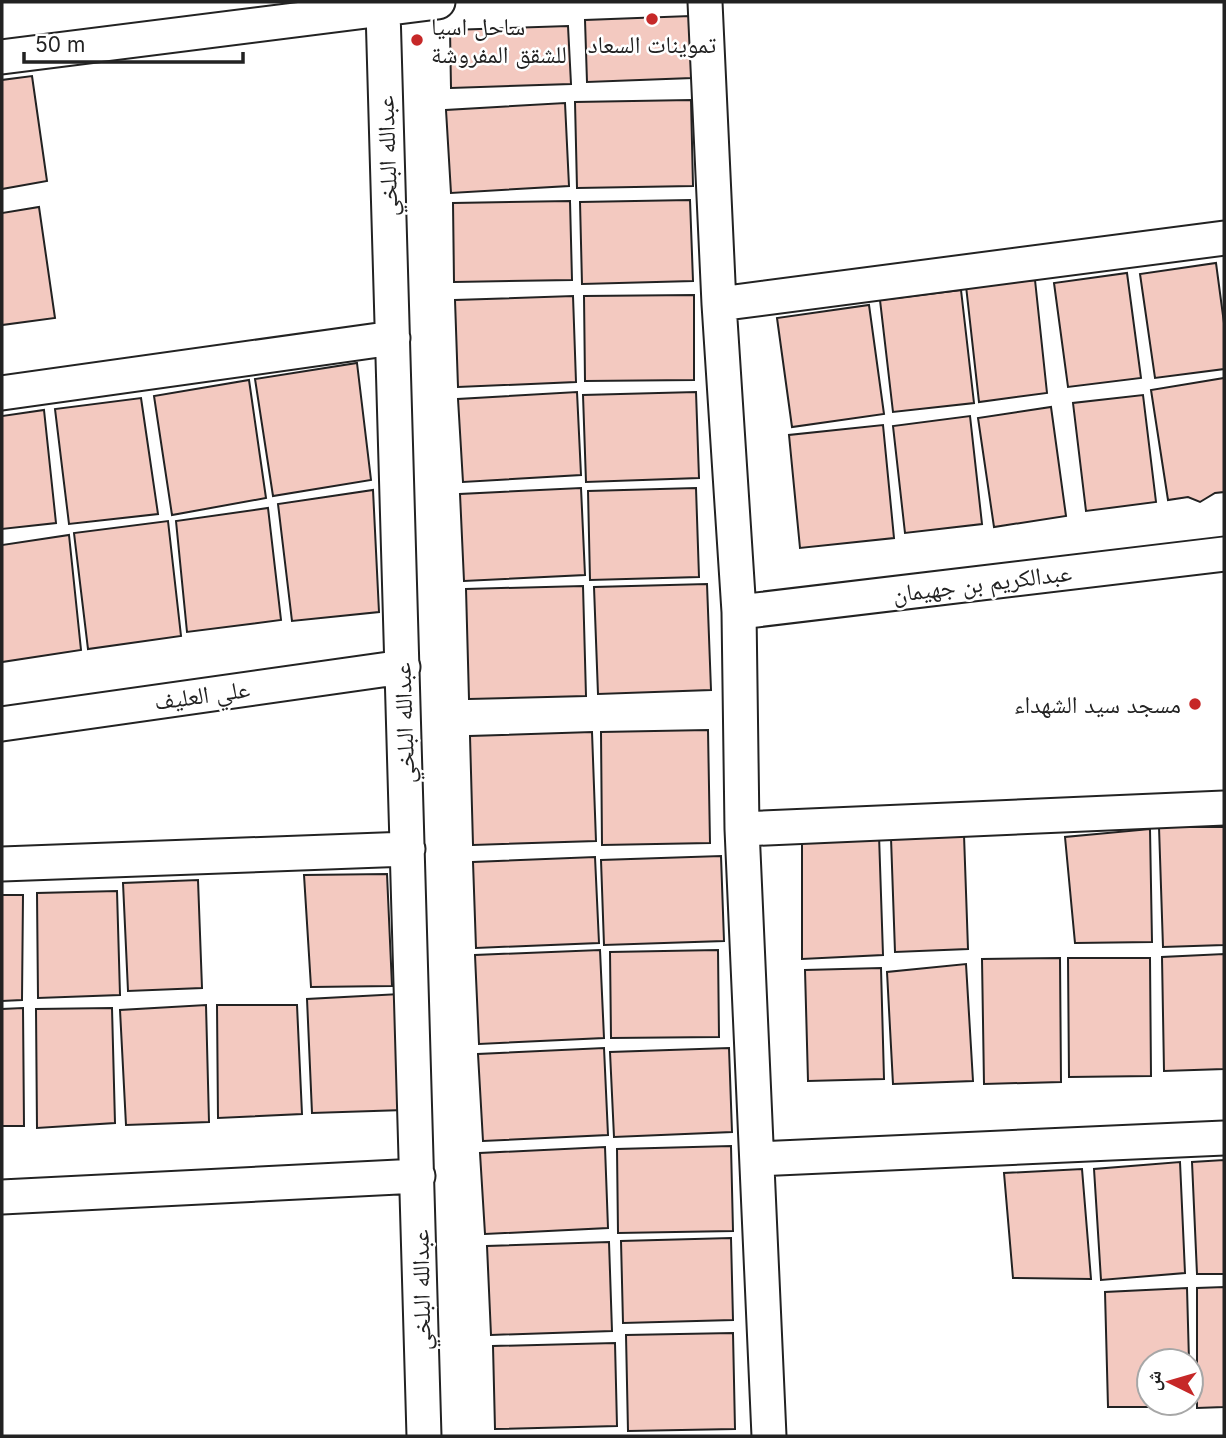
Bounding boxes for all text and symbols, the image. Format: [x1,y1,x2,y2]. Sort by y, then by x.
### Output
marker: تموينات السعاد [644,11,660,27]
place label: ساحل اسيا للشقق المفروشة [431,12,567,69]
scale bar [24,21,243,65]
place label: تموينات السعاد [588,30,716,59]
text: 50 m [35,32,85,57]
marker: ساحل اسيا للشقق المفروشة [409,32,425,48]
street label: عبدالله البلخي [370,95,409,217]
street label: عبدالكريم بن جهيمان [891,558,1073,610]
street label: عبدالله البلخي [387,662,426,784]
street label: علي العليف [152,674,252,721]
place label: مسجد سيد الشهداء [1014,690,1181,719]
marker: مسجد سيد الشهداء [1187,696,1203,712]
street label: عبدالله البلخي [405,1229,442,1351]
north arrow [1135,1347,1205,1417]
text: ش [1141,1370,1166,1392]

